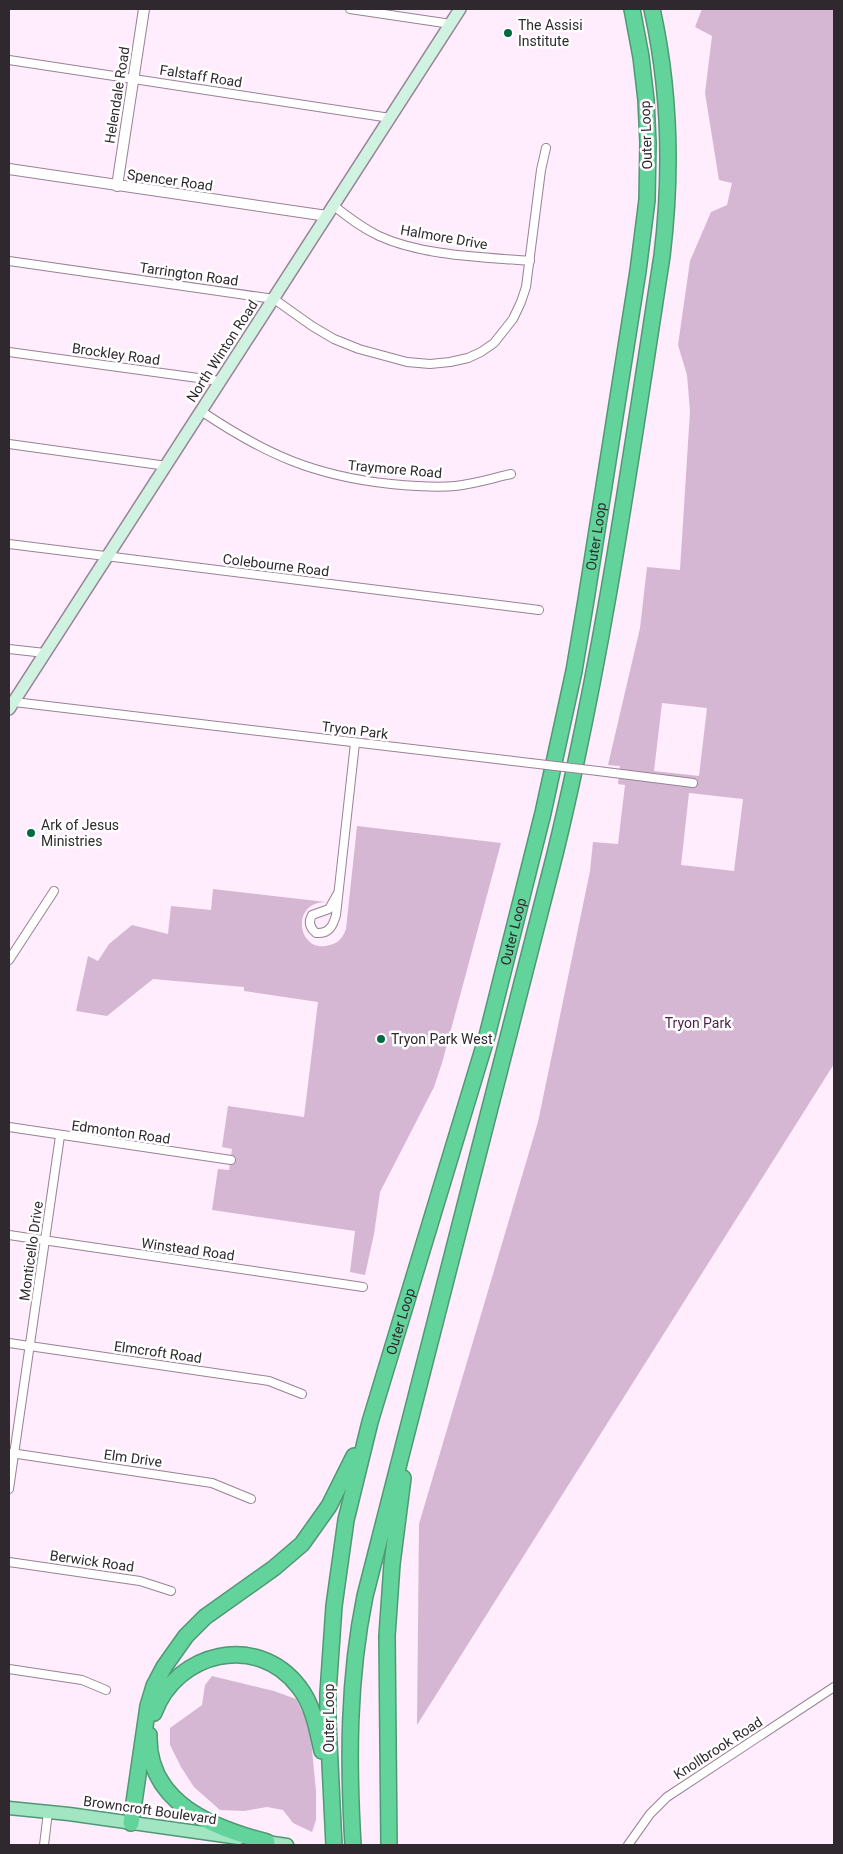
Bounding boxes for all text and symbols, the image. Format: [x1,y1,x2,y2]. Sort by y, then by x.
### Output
place label: The Assisi Institute [518,17,583,49]
marker: The Assisi Institute [502,27,514,39]
street label: Helendale Road [101,45,133,145]
street label: Falstaff Road [159,62,243,90]
street label: Outer Loop [637,100,655,170]
street label: Spencer Road [126,166,214,194]
street label: Halmore Drive [399,221,489,253]
street label: Tarrington Road [139,259,239,289]
street label: North Winton Road [183,297,261,405]
street label: Brockley Road [71,340,161,368]
street label: Traymore Road [347,457,443,481]
street label: Outer Loop [583,501,609,572]
street label: Colebourne Road [222,551,330,579]
street label: Tryon Park [321,718,390,742]
place label: Ark of Jesus Ministries [41,817,119,849]
marker: Ark of Jesus Ministries [25,827,37,839]
street label: Outer Loop [497,896,529,967]
park label: Tryon Park [665,1015,732,1031]
place label: Tryon Park West [391,1031,493,1047]
marker: Tryon Park West [375,1033,387,1045]
street label: Edmonton Road [71,1117,171,1147]
street label: Monticello Drive [16,1200,46,1302]
street label: Winstead Road [140,1235,236,1263]
street label: Outer Loop [383,1286,418,1357]
street label: Elmcroft Road [113,1338,203,1366]
street label: Elm Drive [103,1446,163,1470]
street label: Berwick Road [49,1547,135,1575]
street label: Outer Loop [321,1683,337,1752]
street label: Knollbrook Road [671,1713,765,1783]
street label: Browncroft Boulevard [82,1793,218,1827]

